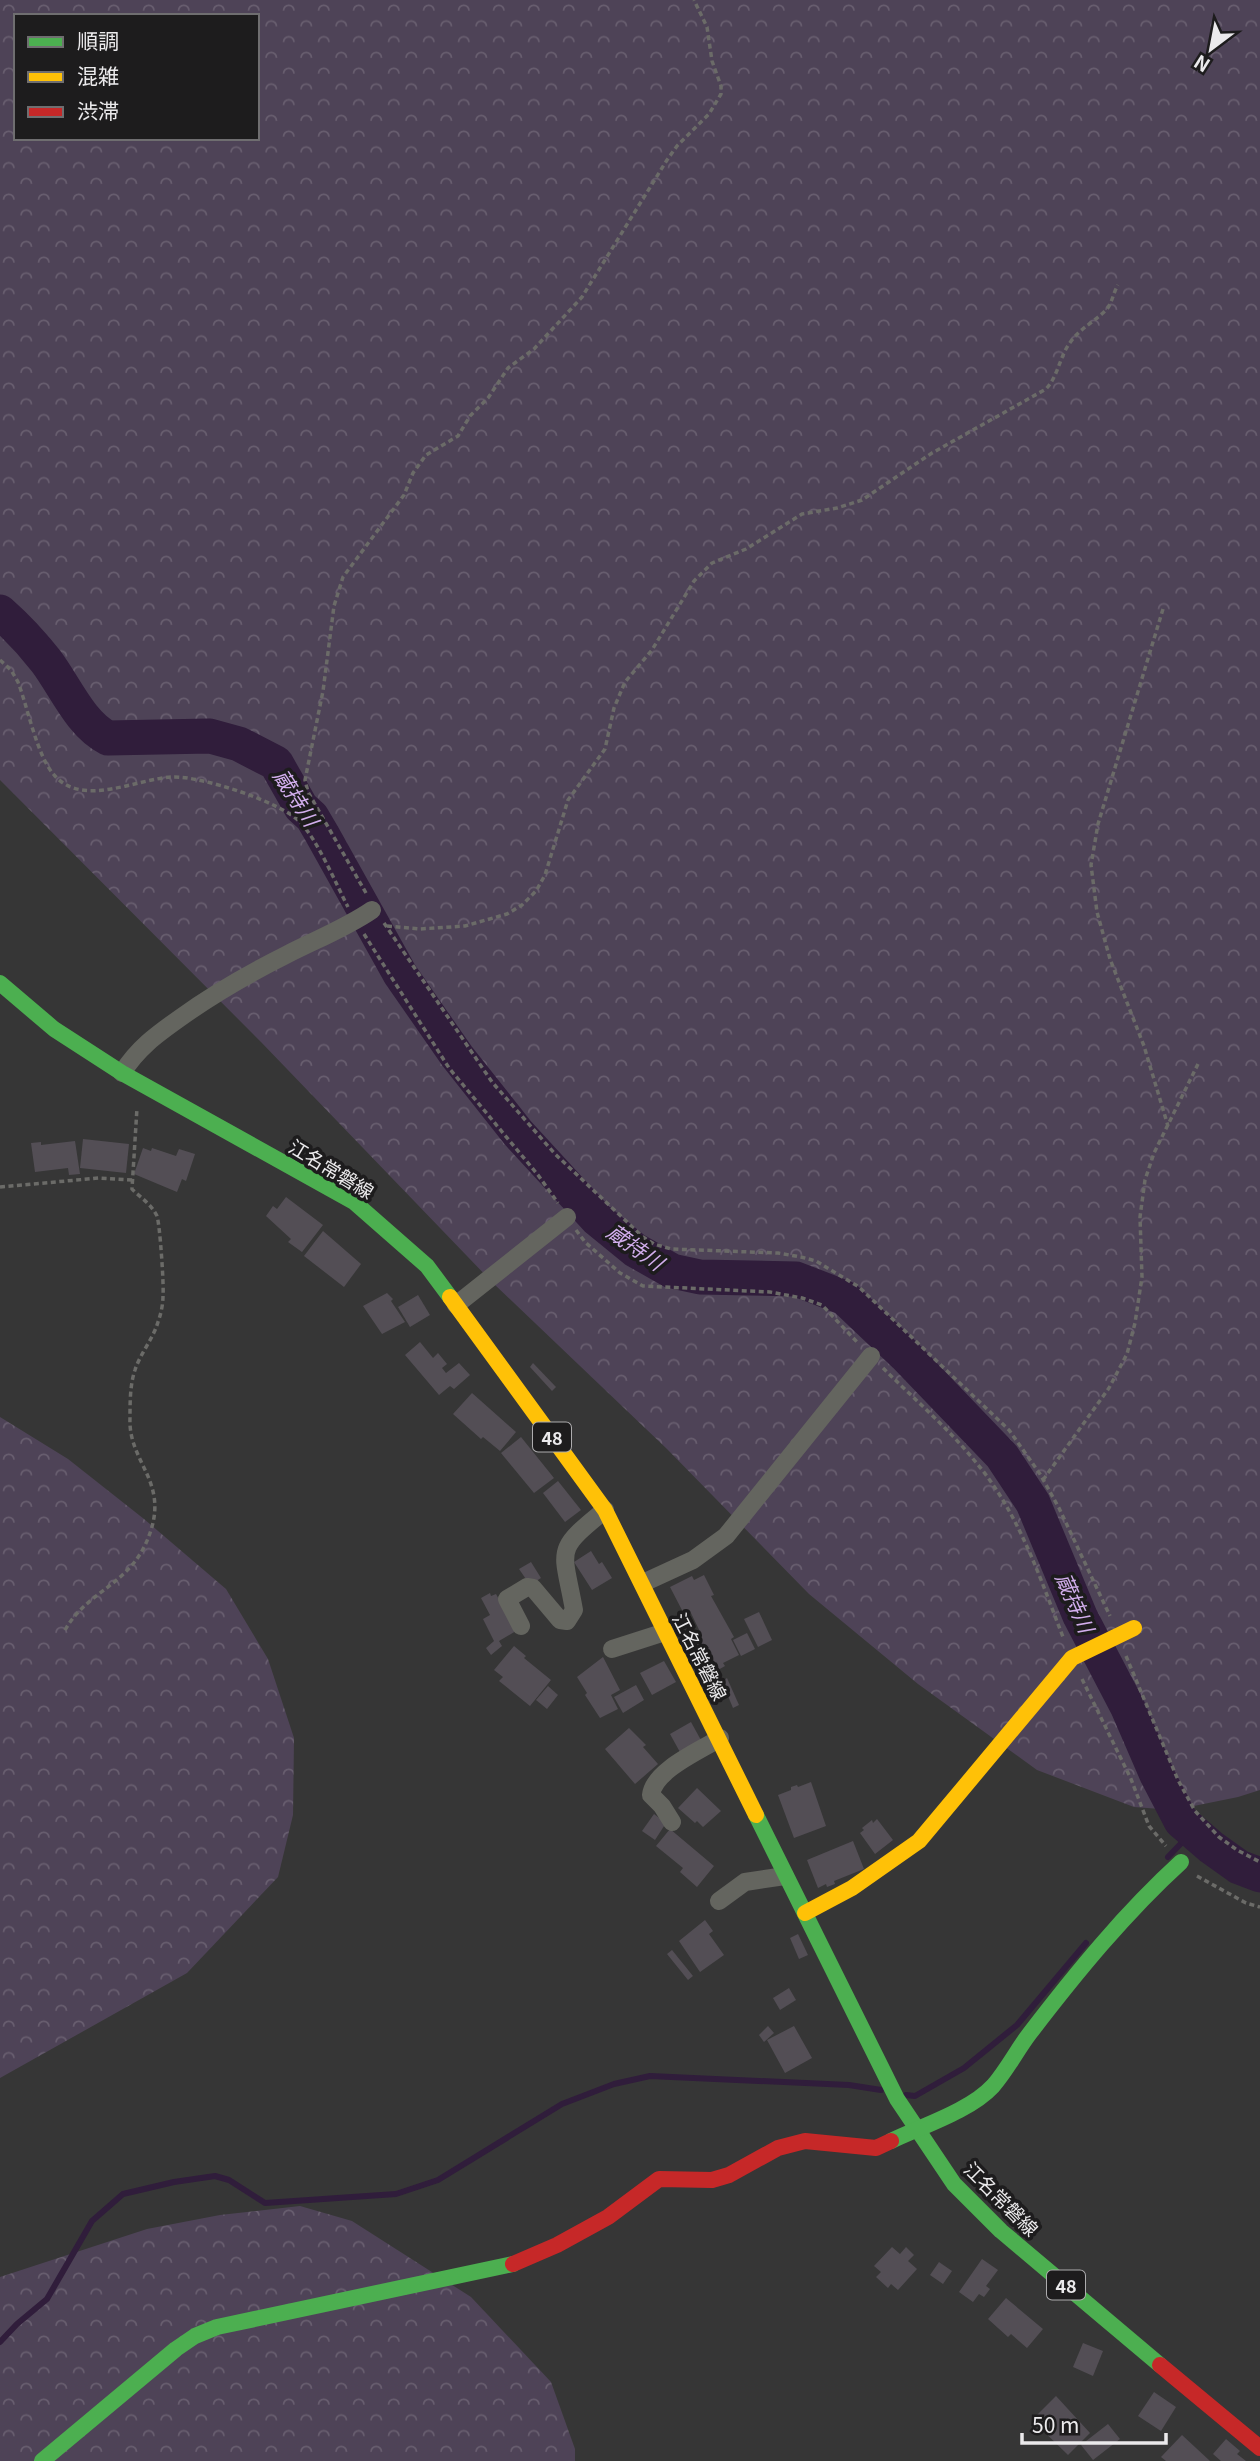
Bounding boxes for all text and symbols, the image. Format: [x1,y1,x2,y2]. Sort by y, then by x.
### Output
legend [14,14,259,140]
north arrow [1176,14,1246,84]
text: 順調 [77,25,119,55]
text: N [1188,49,1214,80]
text: 混雑 [77,60,119,90]
text: 渋滞 [77,95,119,125]
water label: 蔵持川 [267,762,328,833]
street label: 江名常磐線 [284,1132,380,1204]
water label: 蔵持川 [602,1216,672,1278]
road number: 48 [533,1422,571,1452]
water label: 蔵持川 [1049,1567,1103,1639]
street label: 江名常磐線 [667,1608,735,1704]
street label: 江名常磐線 [959,2155,1045,2241]
road number: 48 [1047,2270,1085,2300]
scale bar [1022,2402,1166,2446]
text: 50 m [1032,2409,1079,2439]

